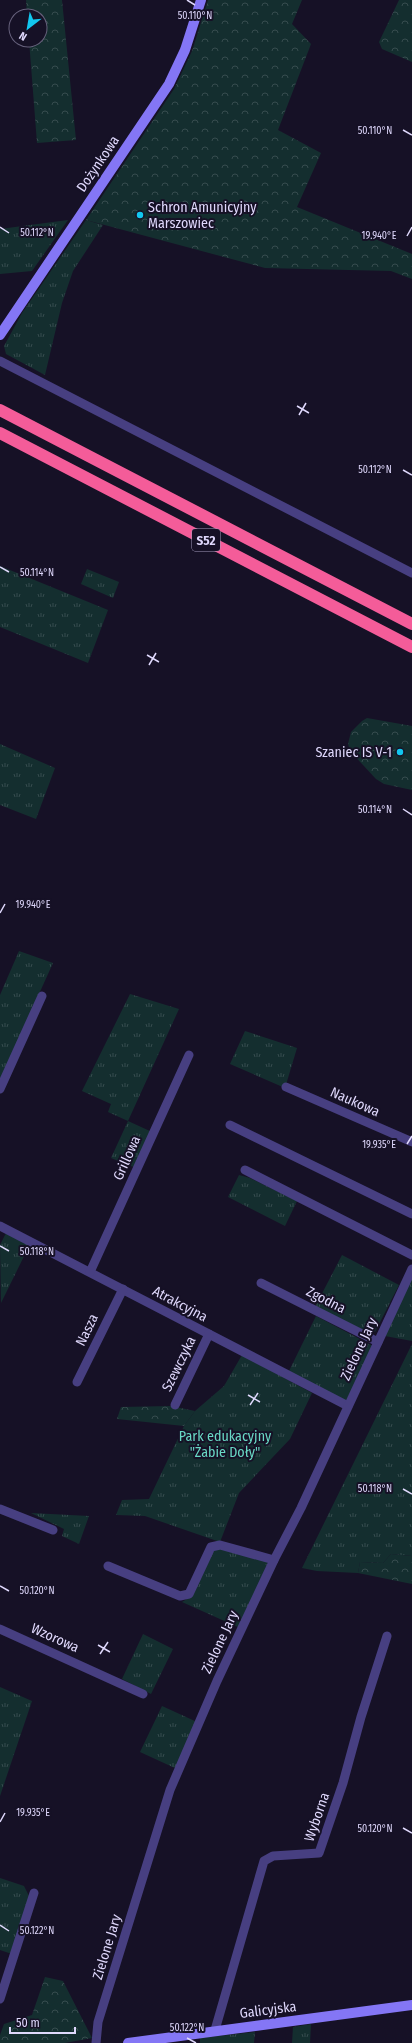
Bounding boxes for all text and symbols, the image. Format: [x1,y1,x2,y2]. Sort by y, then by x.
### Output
north arrow [8,8,48,48]
text: 50.110°N [178,10,212,22]
text: N [17,29,29,43]
text: 50.110°N [358,125,392,137]
street label: Dożynkowa [73,133,123,195]
place label: Schron Amunicyjny Marszowiec [148,199,257,232]
marker: Schron Amunicyjny Marszowiec [135,210,145,220]
text: 50.112°N [20,227,54,239]
text: 19.940°E [362,230,397,242]
text: 50.112°N [358,464,392,476]
road number: S52 [192,529,220,551]
text: 50.114°N [20,567,54,579]
place label: Szaniec IS V-1 [316,744,392,761]
marker: Szaniec IS V-1 [395,747,405,757]
text: 50.114°N [358,804,392,816]
text: 19.940°E [16,899,51,911]
street label: Naukowa [328,1084,382,1120]
street label: Grillowa [110,1133,144,1183]
text: 19.935°E [362,1139,396,1151]
text: 50.118°N [20,1246,54,1258]
street label: Atrakcyjna [150,1282,210,1326]
street label: Zgodna [304,1283,349,1317]
street label: Nasza [72,1311,102,1349]
street label: Zielone Jary [337,1314,381,1383]
street label: Szewczyka [158,1334,200,1394]
park label: Park edukacyjny "Żabie Doły" [179,1428,272,1461]
text: 50.118°N [358,1483,392,1495]
text: 50.120°N [19,1585,55,1597]
street label: Zielone Jary [198,1607,242,1676]
street label: Wzorowa [28,1620,82,1656]
street label: Wyborna [301,1790,333,1844]
text: 19.935°E [16,1807,50,1819]
text: 50.120°N [357,1823,393,1835]
street label: Zielone Jary [89,1912,125,1982]
text: 50.122°N [20,1925,54,1937]
street label: Galicyjska [239,1998,297,2022]
scale bar [10,2009,75,2035]
text: 50 m [16,2016,40,2030]
text: 50.122°N [170,2022,204,2034]

